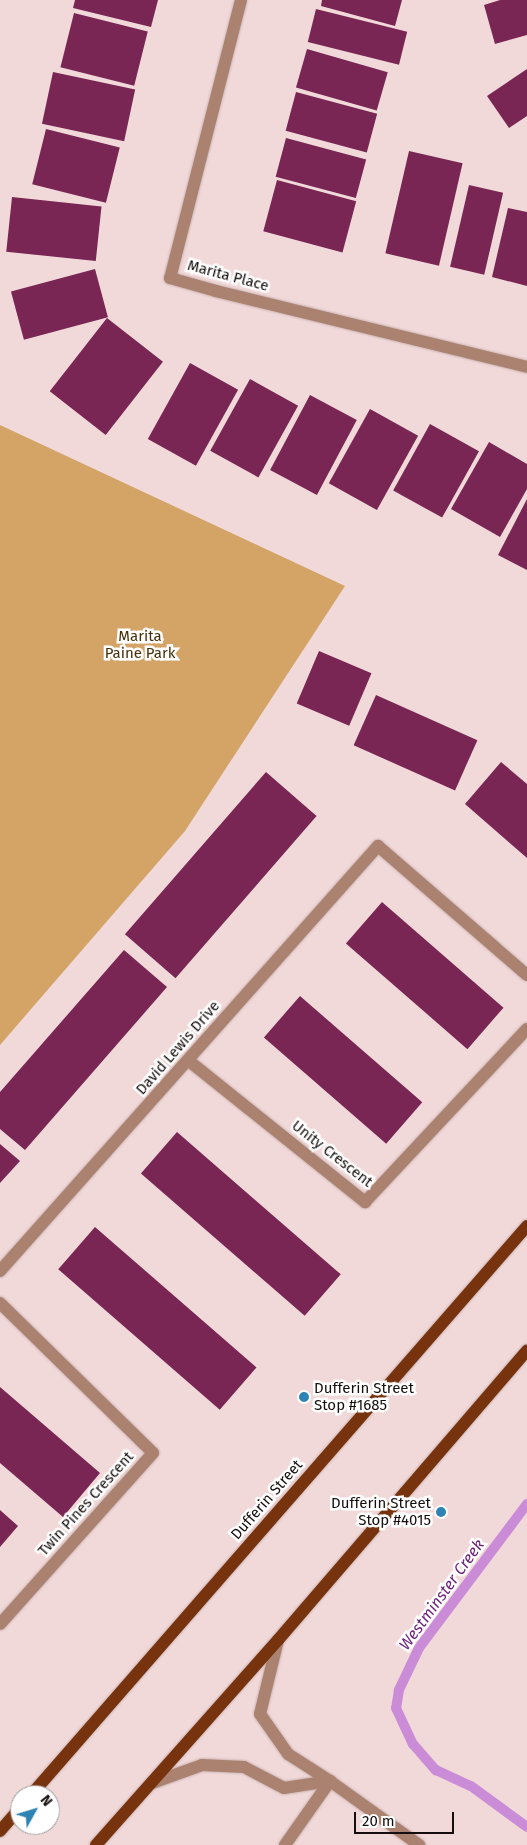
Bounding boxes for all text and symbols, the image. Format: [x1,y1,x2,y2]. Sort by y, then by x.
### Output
street label: Marita Place [185,257,271,295]
park label: Marita Paine Park [105,627,175,662]
street label: David Lewis Drive [132,997,224,1099]
street label: Unity Crescent [288,1117,376,1191]
place label: Dufferin Street Stop #1685 [314,1379,414,1414]
marker: Dufferin Street Stop #1685 [298,1391,310,1403]
street label: Twin Pines Crescent [35,1448,137,1560]
street label: Dufferin Street [227,1456,307,1544]
place label: Dufferin Street Stop #4015 [331,1494,431,1529]
marker: Dufferin Street Stop #4015 [435,1506,447,1518]
water label: Westminster Creek [395,1536,489,1654]
north arrow [10,1785,60,1835]
text: N [37,1792,56,1810]
scale bar [357,1802,457,1834]
text: 20 m [362,1812,395,1830]

